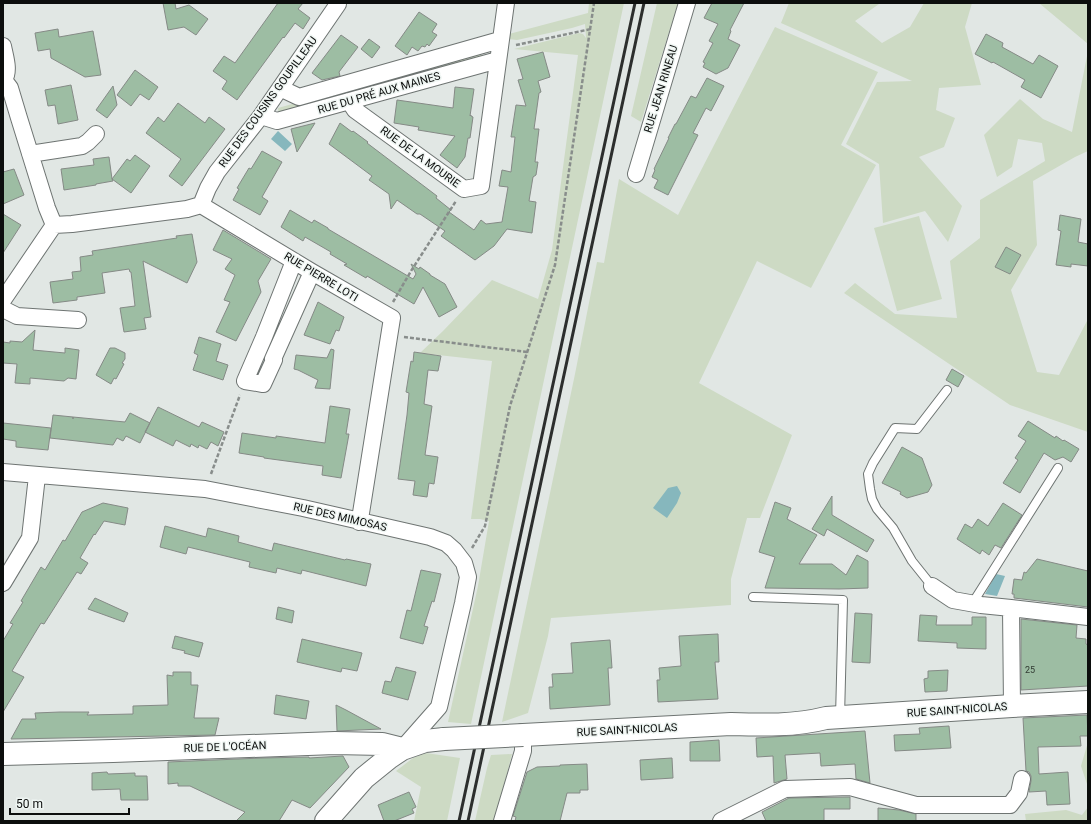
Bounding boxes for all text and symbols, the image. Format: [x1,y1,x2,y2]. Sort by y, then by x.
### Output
street label: RUE DES COUSINS GOUPILLEAU [216,34,320,170]
street label: RUE JEAN RINEAU [641,44,681,134]
street label: RUE DU PRÉ AUX MAINES [316,69,442,117]
street label: RUE DE LA MOURIE [378,124,462,190]
street label: RUE PIERRE LOTI [282,250,360,304]
street label: RUE DES MIMOSAS [292,500,389,534]
house number: 25 [1025,665,1035,675]
street label: RUE SAINT-NICOLAS [906,700,1008,720]
street label: RUE SAINT-NICOLAS [576,721,678,739]
street label: RUE DE L'OCÉAN [183,739,267,755]
scale bar [10,790,129,816]
text: 50 m [16,797,43,811]

